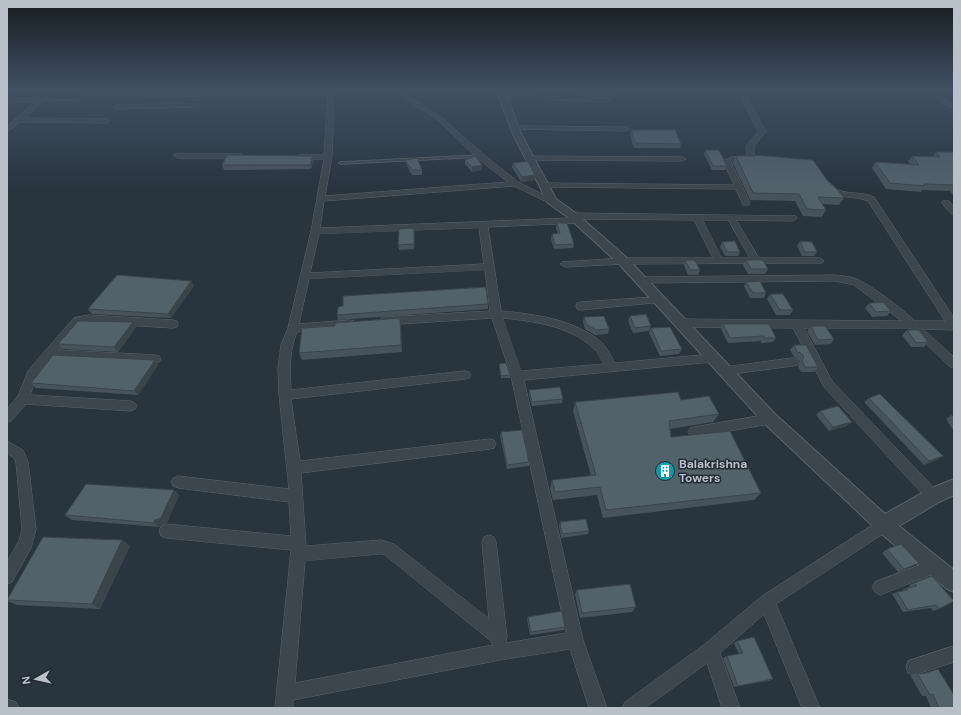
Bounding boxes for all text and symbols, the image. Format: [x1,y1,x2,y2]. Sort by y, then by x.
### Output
place label: Balakrishna Towers [679,456,747,486]
building icon: Balakrishna Towers [654,460,676,482]
north arrow [16,659,56,699]
text: N [19,675,34,685]

